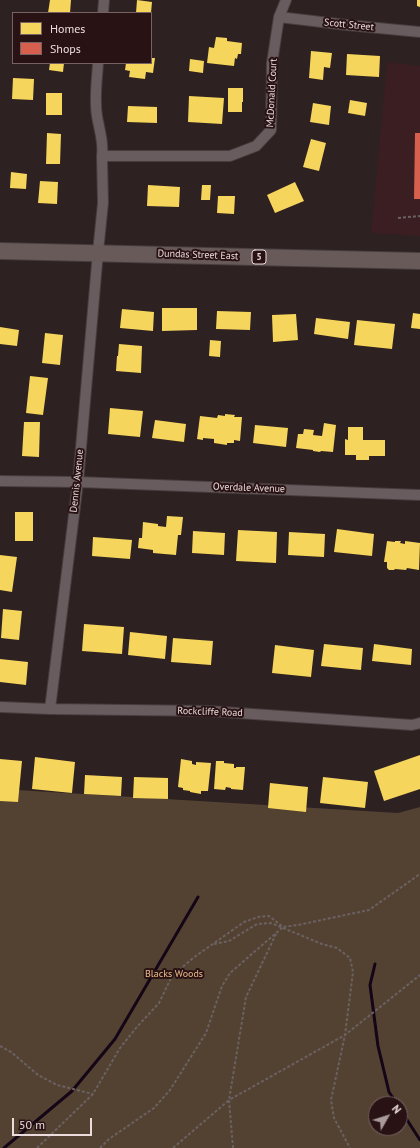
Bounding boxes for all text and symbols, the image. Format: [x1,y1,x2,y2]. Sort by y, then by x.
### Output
legend [12,12,152,64]
street label: Scott Street [324,16,374,34]
text: Homes [50,21,85,36]
text: Shops [50,41,81,56]
street label: McDonald Court [264,58,280,128]
street label: Dundas Street East [157,248,239,262]
road number: 5 [252,250,266,264]
street label: Dennis Avenue [68,449,86,513]
street label: Overdale Avenue [213,481,285,495]
street label: Rockcliffe Road [177,705,243,719]
park label: Blacks Woods [145,968,203,980]
north arrow [368,1096,408,1136]
text: N [389,1102,404,1116]
scale bar [14,1110,94,1136]
text: 50 m [19,1117,45,1132]

